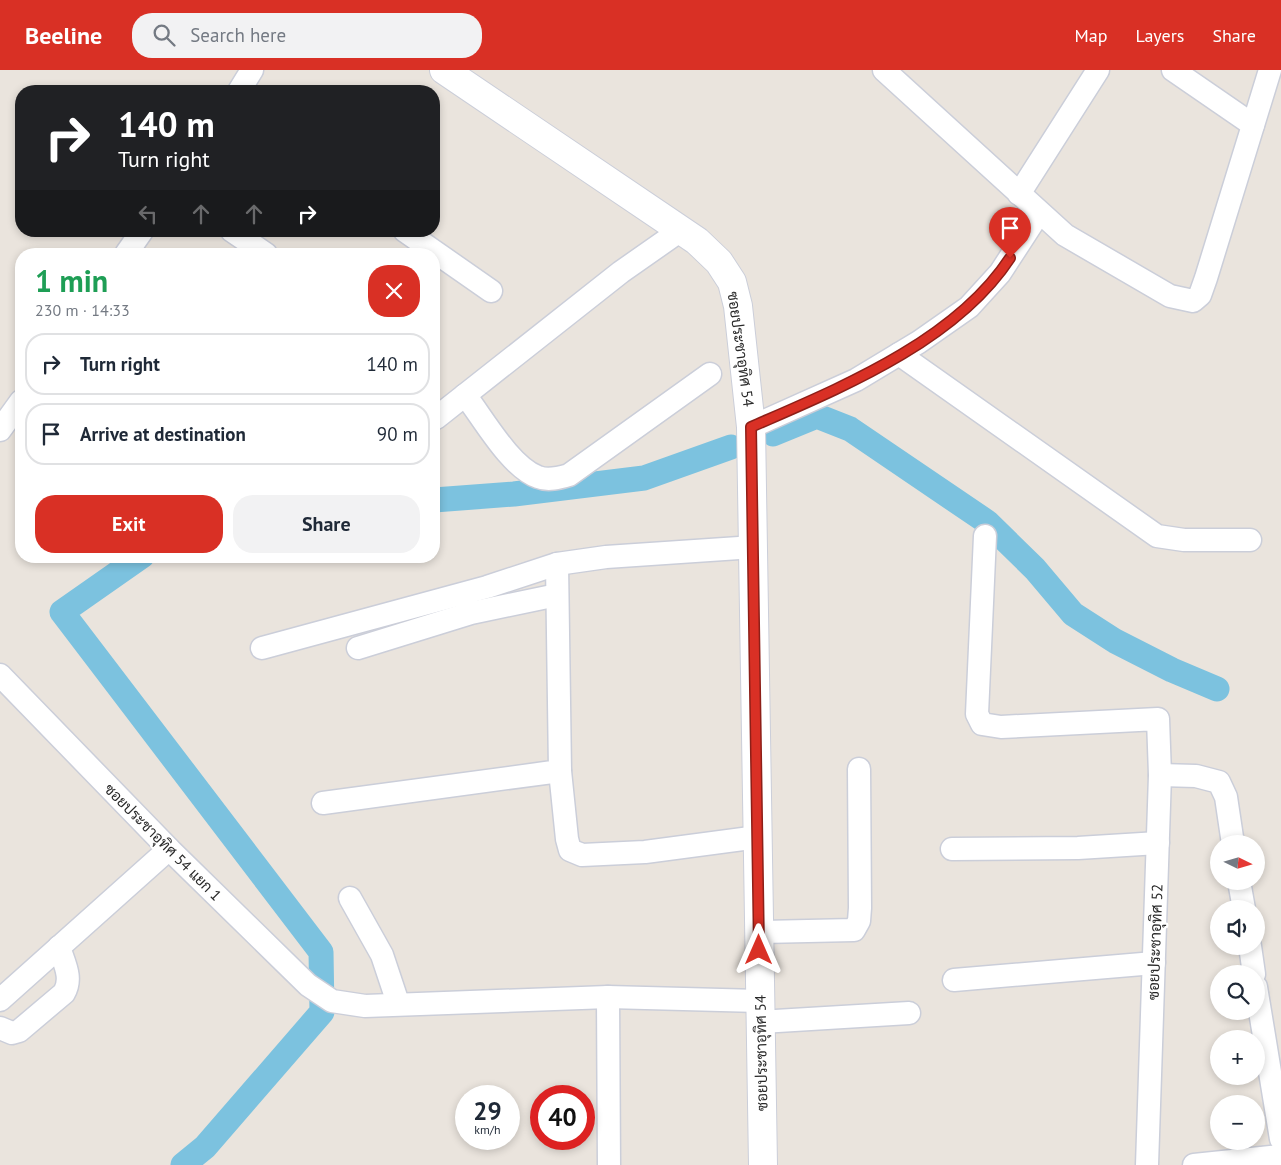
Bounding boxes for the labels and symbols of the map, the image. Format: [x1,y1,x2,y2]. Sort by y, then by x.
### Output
pin [989,207,1031,258]
street label: ซอยประชาอุทิศ 54 [722,290,758,408]
street label: ซอยประชาอุทิศ 54 แยก 1 [99,779,226,906]
north arrow [1210,835,1265,890]
street label: ซอยประชาอุทิศ 52 [1143,884,1169,1000]
position arrow [732,923,784,975]
street label: ซอยประชาอุทิศ 54 [750,995,774,1111]
speed limit sign: 40 [530,1085,595,1150]

